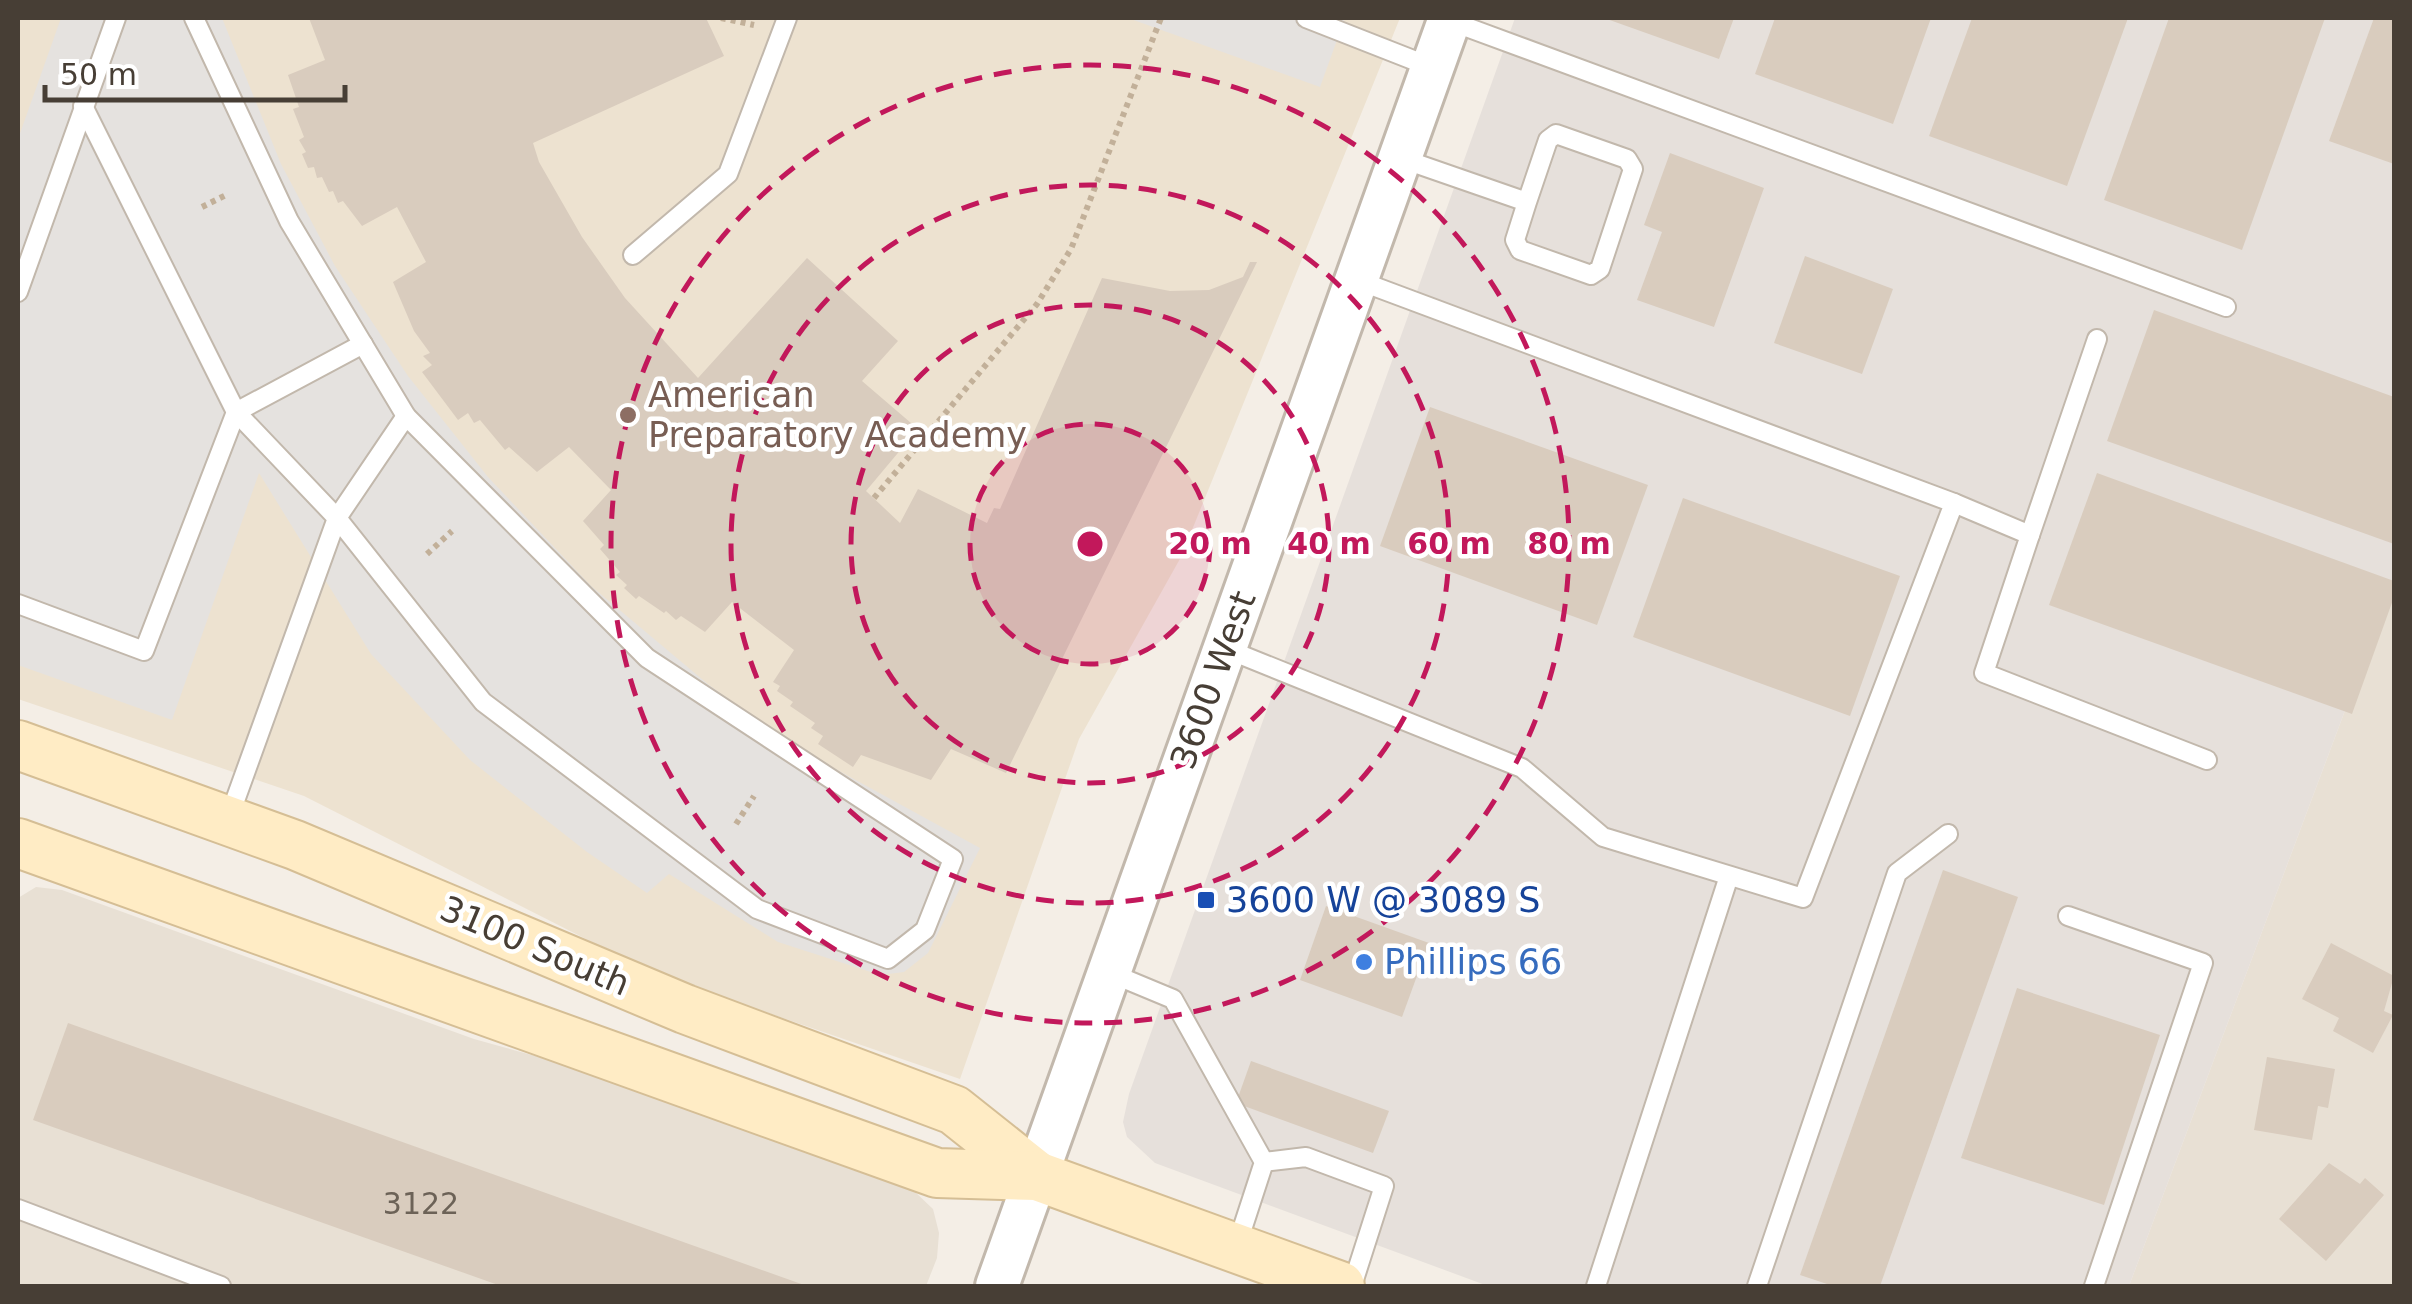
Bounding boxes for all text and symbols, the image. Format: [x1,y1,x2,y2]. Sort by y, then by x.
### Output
scale bar [45,40,345,102]
text: 50 m [60,57,137,92]
place label: American Preparatory Academy [648,375,1027,455]
marker: American Preparatory Academy [617,404,639,426]
centre of rings [1072,526,1108,562]
text: 20 m [1168,526,1252,561]
text: 40 m [1287,526,1371,561]
text: 60 m [1407,526,1491,561]
text: 80 m [1527,526,1611,561]
street label: 3600 West [1162,586,1264,774]
place label: 3600 W @ 3089 S [1226,880,1540,920]
street label: 3100 South [434,888,636,1004]
marker: 3600 W @ 3089 S [1195,889,1217,911]
place label: Phillips 66 [1384,942,1562,982]
marker: Phillips 66 [1353,951,1375,973]
house number: 3122 [383,1186,459,1221]

